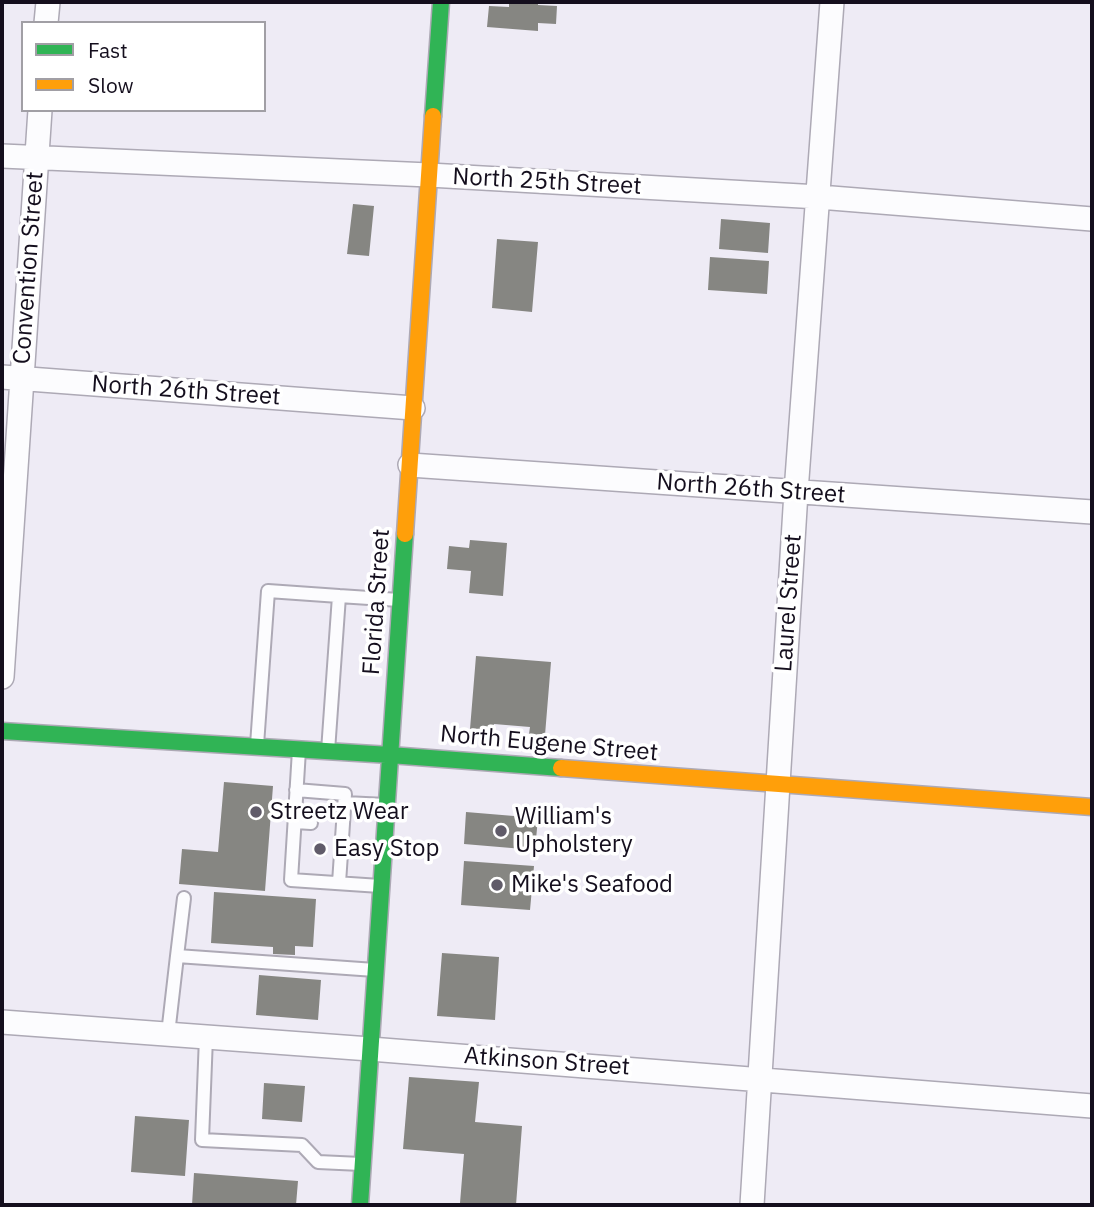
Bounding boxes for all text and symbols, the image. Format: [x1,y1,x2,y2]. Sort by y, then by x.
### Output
legend [21,21,266,112]
text: Fast [88,36,128,64]
text: Slow [88,71,134,99]
street label: North 25th Street [452,163,642,201]
street label: Convention Street [8,171,50,365]
street label: North 26th Street [91,370,281,412]
street label: North 26th Street [656,468,846,510]
street label: Florida Street [358,528,396,676]
street label: Laurel Street [770,533,808,673]
street label: North Eugene Street [439,720,659,768]
place label: Streetz Wear [270,798,408,826]
place label: William's Upholstery [515,803,633,859]
marker: Streetz Wear [248,804,264,820]
marker: William's Upholstery [493,823,509,839]
place label: Easy Stop [334,835,439,863]
marker: Easy Stop [312,841,328,857]
place label: Mike's Seafood [511,871,673,899]
marker: Mike's Seafood [489,877,505,893]
street label: Atkinson Street [463,1042,631,1082]

